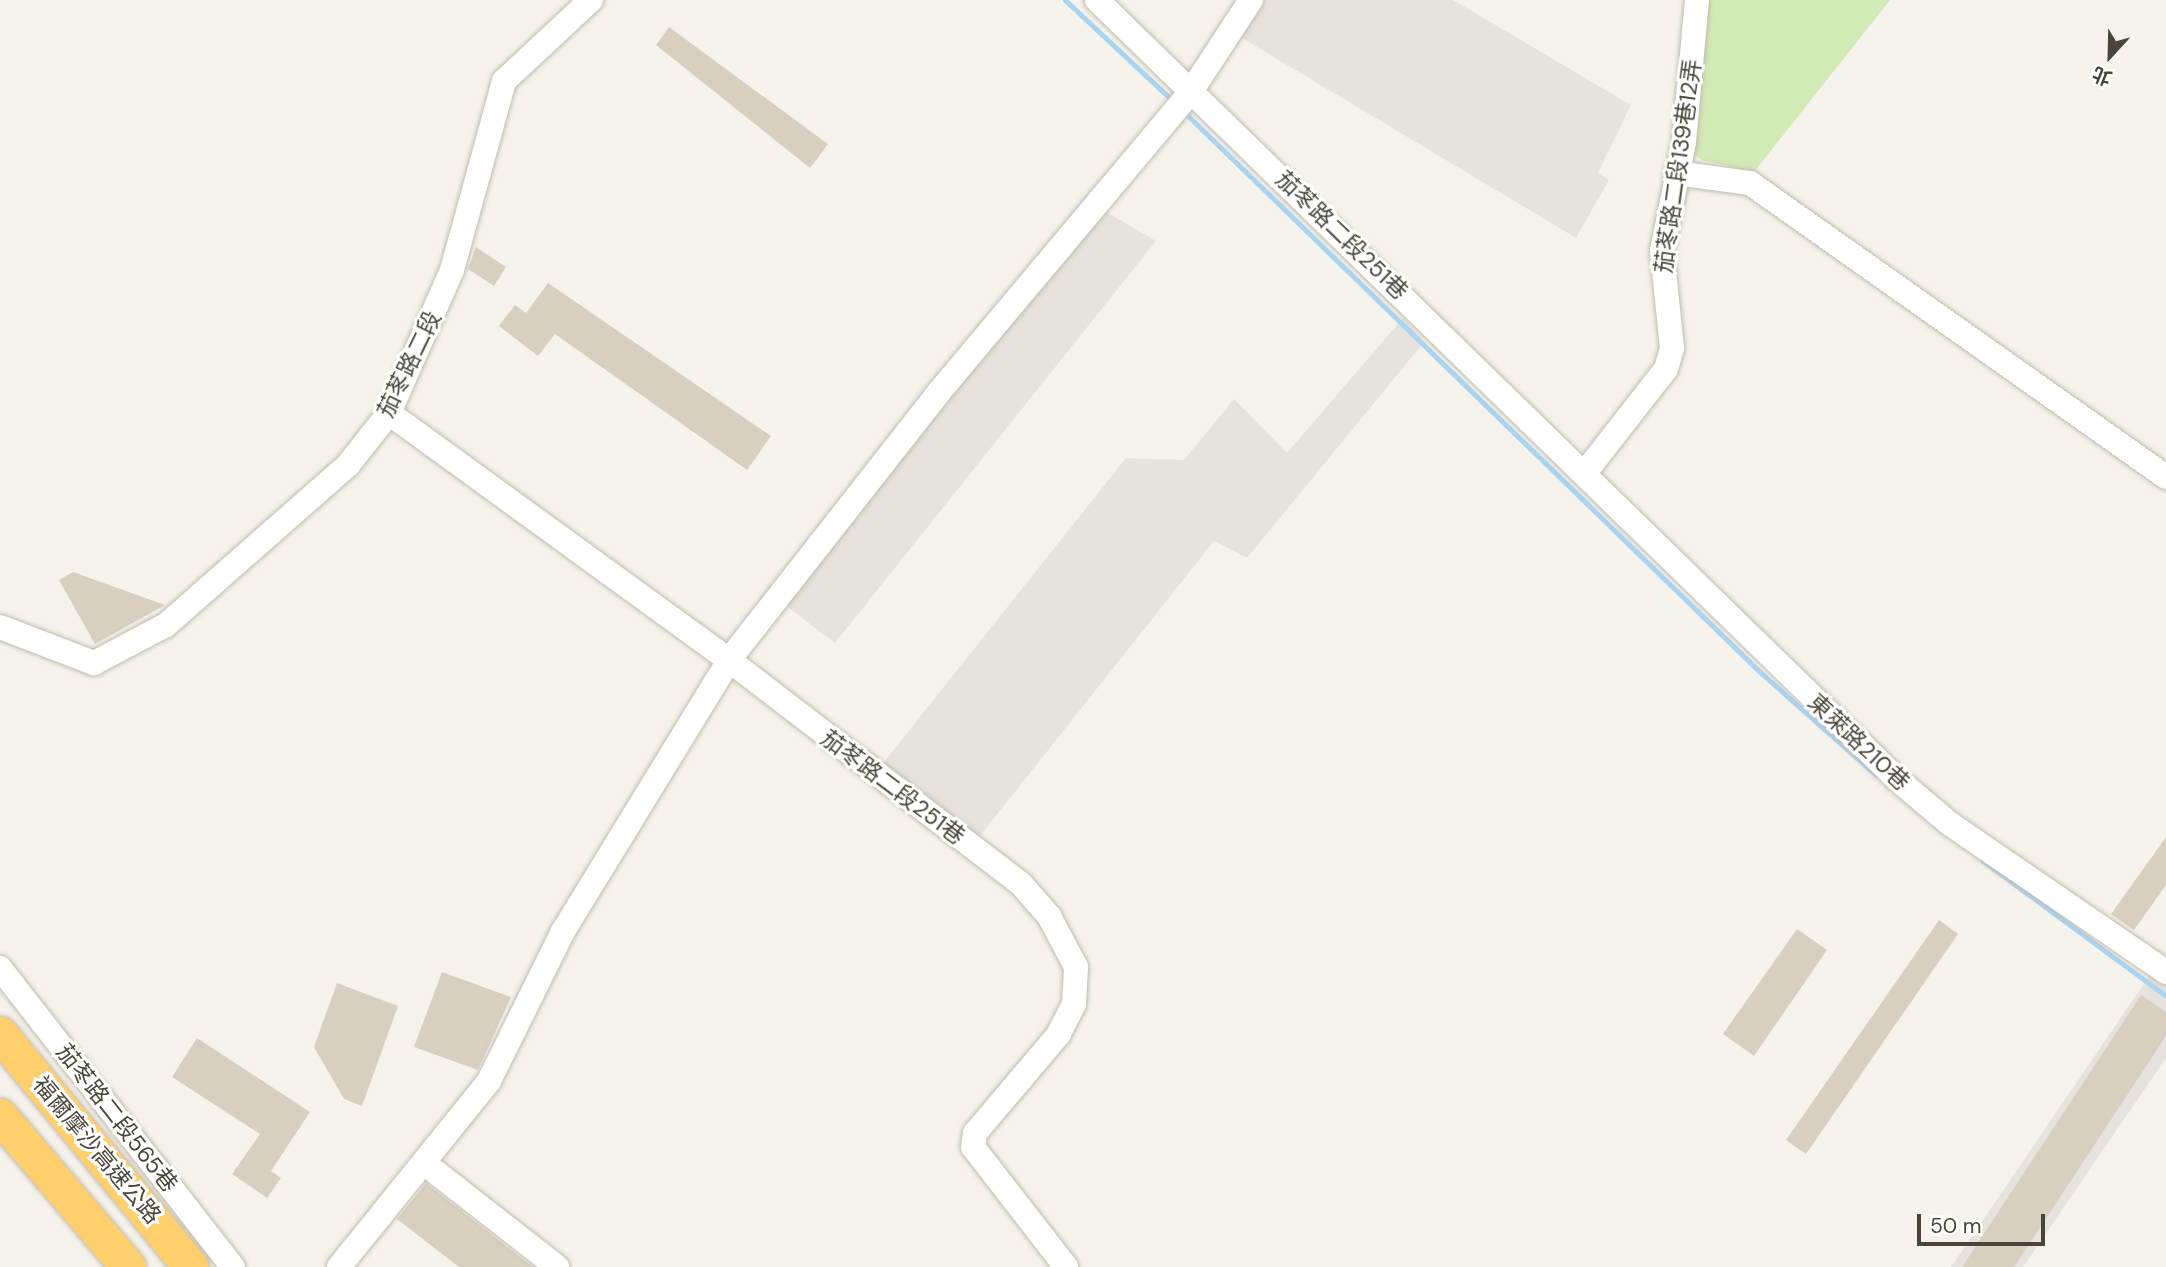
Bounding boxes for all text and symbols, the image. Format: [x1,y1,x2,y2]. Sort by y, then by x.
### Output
north arrow [2075,21,2145,91]
street label: 茄苳路二段139巷12弄 [1649,57,1707,275]
text: 北 [2088,61,2115,91]
street label: 茄苳路二段251巷 [1270,165,1414,305]
street label: 茄苳路二段 [371,306,447,422]
street label: 東萊路210巷 [1803,688,1915,796]
street label: 茄苳路二段251巷 [816,724,970,850]
street label: 茄苳路二段565巷 [51,1039,183,1197]
street label: 福爾摩沙高速公路 [27,1071,167,1229]
scale bar [1921,1200,2049,1244]
text: 50 m [1930,1212,1981,1240]

